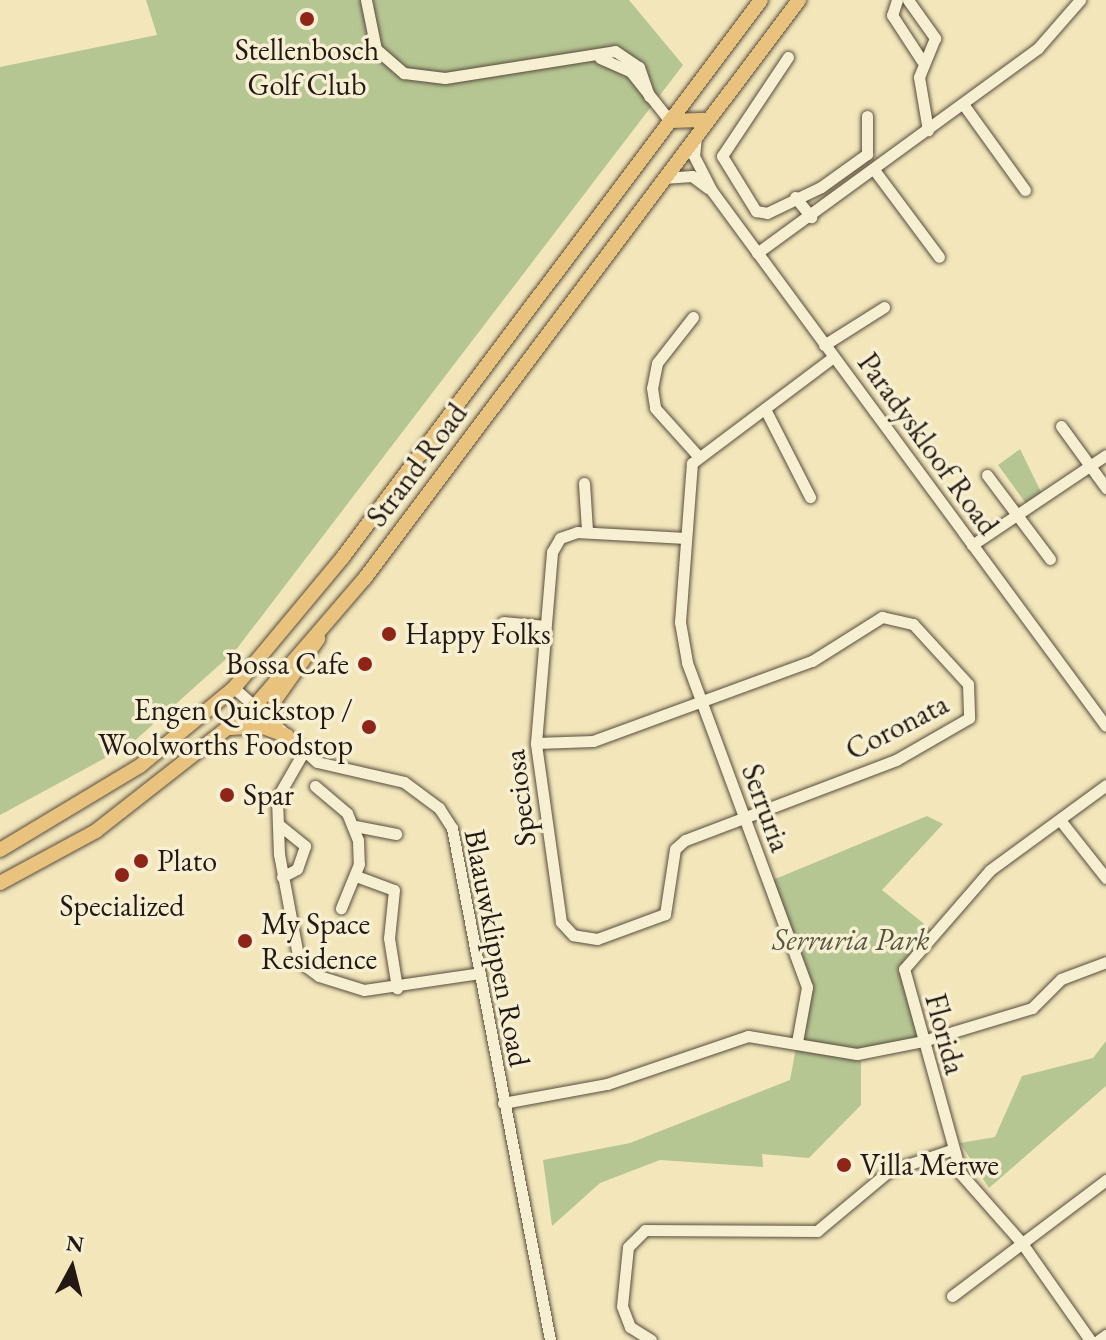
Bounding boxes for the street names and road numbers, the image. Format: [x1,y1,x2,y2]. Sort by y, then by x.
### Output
street label: Paradyskloof Road [850,346,1006,542]
street label: Strand Road [359,396,475,534]
street label: Coronata [840,686,954,768]
street label: Speciosa [496,748,544,848]
street label: Serruria [734,759,798,857]
street label: Blaauwklippen Road [456,826,538,1070]
street label: Florida [917,990,973,1078]

